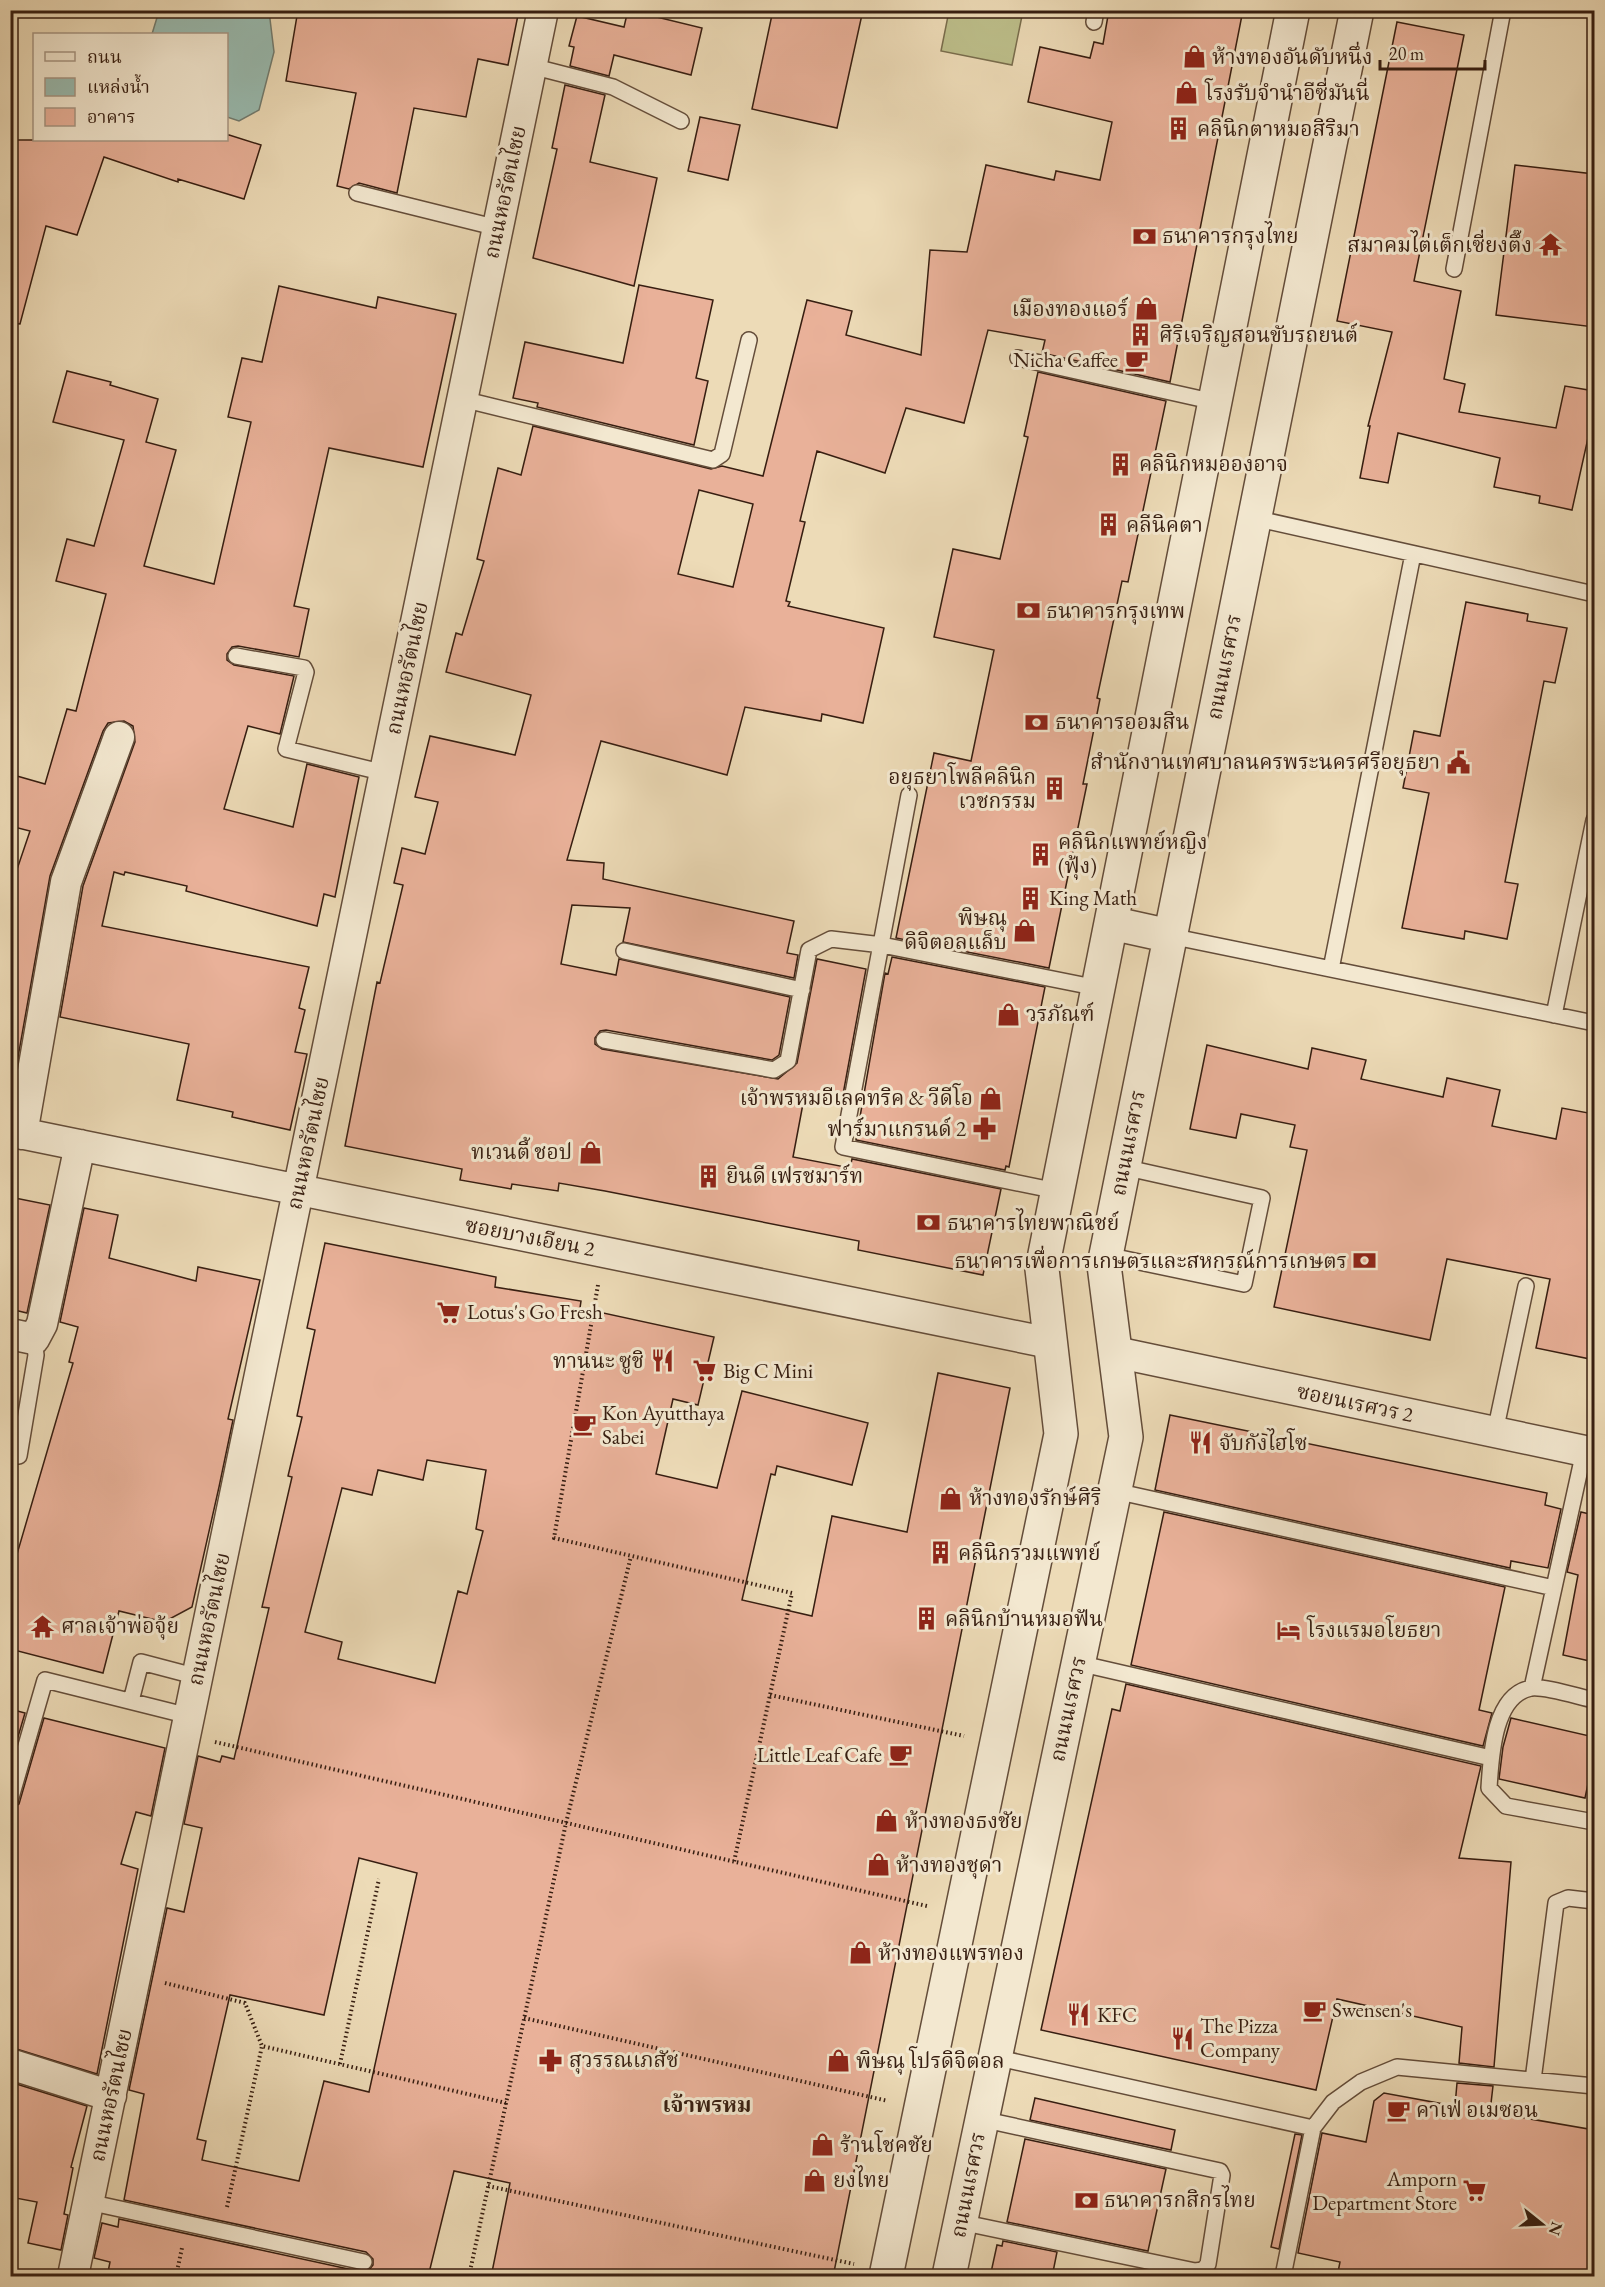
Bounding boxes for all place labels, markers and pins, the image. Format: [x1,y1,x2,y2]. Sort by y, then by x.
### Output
place label: ห้างทองอันดับหนึ่ง [1212,41,1373,70]
shop icon: ห้างทองอันดับหนึ่ง [1181,44,1207,70]
place label: โรงรับจำนำอีซี่มันนี่ [1204,77,1370,106]
shop icon: โรงรับจำนำอีซี่มันนี่ [1174,80,1200,106]
place label: คลินิกตาหมอสิริมา [1197,115,1360,142]
building icon: คลินิกตาหมอสิริมา [1166,116,1192,142]
place label: ธนาคารกรุงไทย [1162,221,1299,250]
bank icon: ธนาคารกรุงไทย [1131,223,1157,249]
place label: สมาคมไต่เต็กเซี่ยงตึ๊ง [1347,229,1532,258]
temple icon: สมาคมไต่เต็กเซี่ยงตึ๊ง [1537,232,1563,258]
place label: เมืองทองแอร์ [1012,295,1129,322]
shop icon: เมืองทองแอร์ [1133,296,1159,322]
place label: ศิริเจริญสอนขับรถยนต์ [1159,321,1358,348]
building icon: ศิริเจริญสอนขับรถยนต์ [1128,322,1154,348]
place label: Nicha Caffee [1013,346,1118,373]
cafe icon: Nicha Caffee [1123,347,1149,373]
place label: คลินิกหมอองอาจ [1139,450,1288,477]
building icon: คลินิกหมอองอาจ [1108,451,1134,477]
place label: คลีนิคตา [1126,511,1203,538]
building icon: คลีนิคตา [1095,512,1121,538]
place label: ธนาคารกรุงเทพ [1046,597,1185,625]
bank icon: ธนาคารกรุงเทพ [1015,598,1041,624]
place label: ธนาคารออมสิน [1055,708,1189,735]
bank icon: ธนาคารออมสิน [1024,709,1050,735]
place label: สำนักงานเทศบาลนครพระนครศรีอยุธยา [1090,748,1440,776]
public building icon: สำนักงานเทศบาลนครพระนครศรีอยุธยา [1445,749,1471,775]
place label: อยุธยาโพลีคลินิก เวชกรรม [888,762,1036,814]
building icon: อยุธยาโพลีคลินิก เวชกรรม [1041,776,1067,802]
place label: คลินิกแพทย์หญิง (ฟุ้ง) [1058,828,1208,880]
building icon: คลินิกแพทย์หญิง (ฟุ้ง) [1027,841,1053,867]
place label: King Math [1049,884,1137,911]
building icon: King Math [1018,885,1044,911]
place label: พิษณุ ดิจิตอลแล็บ [904,904,1007,955]
shop icon: พิษณุ ดิจิตอลแล็บ [1012,917,1038,943]
place label: วรภัณฑ์ [1026,1000,1094,1027]
shop icon: วรภัณฑ์ [995,1001,1021,1027]
place label: เจ้าพรหมอีเลคทริค & วีดีโอ [740,1083,973,1111]
shop icon: เจ้าพรหมอีเลคทริค & วีดีโอ [978,1085,1004,1111]
place label: ฟาร์มาแกรนด์ 2 [828,1115,966,1142]
pharmacy icon: ฟาร์มาแกรนด์ 2 [971,1116,997,1142]
place label: ทเวนตี้ ชอป [471,1136,572,1165]
shop icon: ทเวนตี้ ชอป [577,1139,603,1165]
place label: ยินดี เฟรชมาร์ท [726,1162,863,1189]
building icon: ยินดี เฟรชมาร์ท [695,1163,721,1189]
place label: ธนาคารไทยพาณิชย์ [947,1208,1119,1236]
bank icon: ธนาคารไทยพาณิชย์ [916,1210,942,1236]
place label: ธนาคารเพื่อการเกษตรและสหกรณ์การเกษตร [954,1245,1347,1274]
bank icon: ธนาคารเพื่อการเกษตรและสหกรณ์การเกษตร [1352,1248,1378,1274]
place label: Lotus's Go Fresh [467,1298,603,1325]
supermarket icon: Lotus's Go Fresh [436,1299,462,1325]
place label: ทานนะ ซูชิ [553,1347,644,1374]
restaurant icon: ทานนะ ซูชิ [649,1348,675,1374]
place label: Big C Mini [723,1357,813,1384]
supermarket icon: Big C Mini [692,1358,718,1384]
place label: Kon Ayutthaya Sabei [602,1399,725,1450]
cafe icon: Kon Ayutthaya Sabei [571,1412,597,1438]
place label: จับกังไฮโซ [1219,1428,1308,1456]
restaurant icon: จับกังไฮโซ [1188,1430,1214,1456]
place label: ห้างทองรักษ์ศิริ [969,1484,1101,1511]
shop icon: ห้างทองรักษ์ศิริ [938,1485,964,1511]
place label: คลินิกรวมแพทย์ [958,1539,1101,1566]
building icon: คลินิกรวมแพทย์ [927,1540,953,1566]
place label: คลินิกบ้านหมอฟัน [945,1605,1103,1632]
building icon: คลินิกบ้านหมอฟัน [914,1606,940,1632]
place label: ศาลเจ้าพ่อจุ้ย [61,1612,179,1640]
temple icon: ศาลเจ้าพ่อจุ้ย [30,1613,56,1639]
place label: โรงแรมอโยธยา [1306,1615,1441,1643]
hotel icon: โรงแรมอโยธยา [1276,1617,1302,1643]
place label: Little Leaf Cafe [757,1741,882,1768]
cafe icon: Little Leaf Cafe [887,1742,913,1768]
place label: ห้างทองธงชัย [905,1807,1023,1834]
shop icon: ห้างทองธงชัย [874,1808,900,1834]
place label: ห้างทองชุดา [896,1851,1002,1879]
shop icon: ห้างทองชุดา [865,1852,891,1878]
place label: ห้างทองแพรทอง [878,1939,1024,1966]
shop icon: ห้างทองแพรทอง [847,1940,873,1966]
place label: Swensen's [1332,1996,1412,2023]
cafe icon: Swensen's [1301,1997,1327,2023]
place label: KFC [1097,2001,1137,2028]
restaurant icon: KFC [1066,2002,1092,2028]
place label: The Pizza Company [1200,2012,1281,2063]
restaurant icon: The Pizza Company [1169,2025,1195,2051]
place label: สุวรรณเภสัช [569,2046,679,2074]
place label: พิษณุ โปรดิจิตอล [856,2046,1005,2075]
pharmacy icon: สุวรรณเภสัช [538,2047,564,2073]
shop icon: พิษณุ โปรดิจิตอล [825,2048,851,2074]
place label: คาเฟ่ อเมซอน [1416,2096,1538,2123]
cafe icon: คาเฟ่ อเมซอน [1385,2097,1411,2123]
place label: ร้านโชคชัย [840,2130,933,2158]
shop icon: ร้านโชคชัย [809,2132,835,2158]
place label: ยงไทย [833,2165,889,2193]
place label: Amporn Department Store [1312,2165,1457,2216]
shop icon: ยงไทย [802,2167,828,2193]
supermarket icon: Amporn Department Store [1462,2178,1488,2204]
place label: ธนาคารกสิกรไทย [1104,2185,1256,2213]
bank icon: ธนาคารกสิกรไทย [1073,2187,1099,2213]

